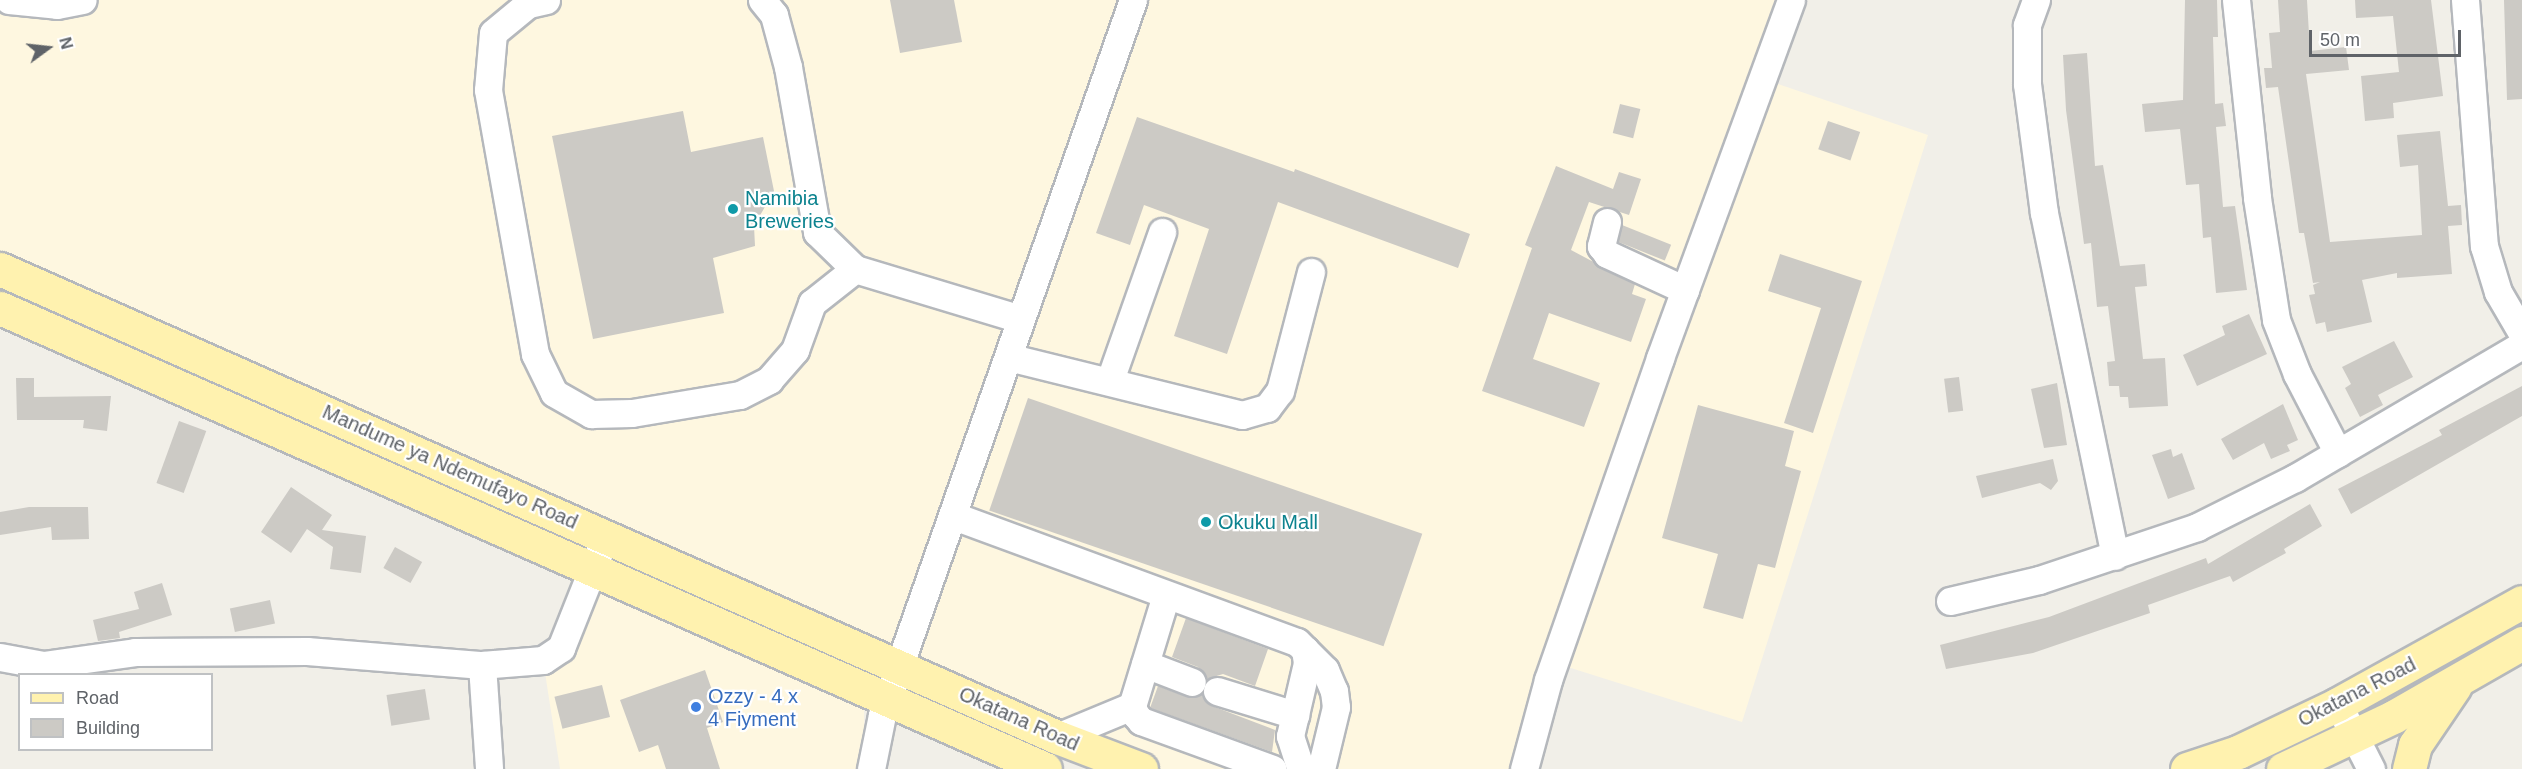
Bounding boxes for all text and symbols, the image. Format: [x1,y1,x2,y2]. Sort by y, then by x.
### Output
north arrow [18,18,78,78]
scale bar [2312,18,2464,56]
text: 50 m [2320,30,2360,50]
text: N [56,35,76,51]
place label: Namibia Breweries [745,186,834,233]
marker: Namibia Breweries [726,202,740,216]
street label: Mandume ya Ndemufayo Road [319,400,581,534]
place label: Okuku Mall [1218,510,1318,534]
marker: Okuku Mall [1199,515,1213,529]
street label: Okatana Road [2294,652,2420,732]
legend [18,673,213,751]
street label: Okatana Road [955,682,1083,756]
place label: Ozzy - 4 x 4 Fiyment [708,684,798,731]
text: Road [76,688,119,708]
marker: Ozzy - 4 x 4 Fiyment [689,700,703,714]
text: Building [76,718,140,738]

